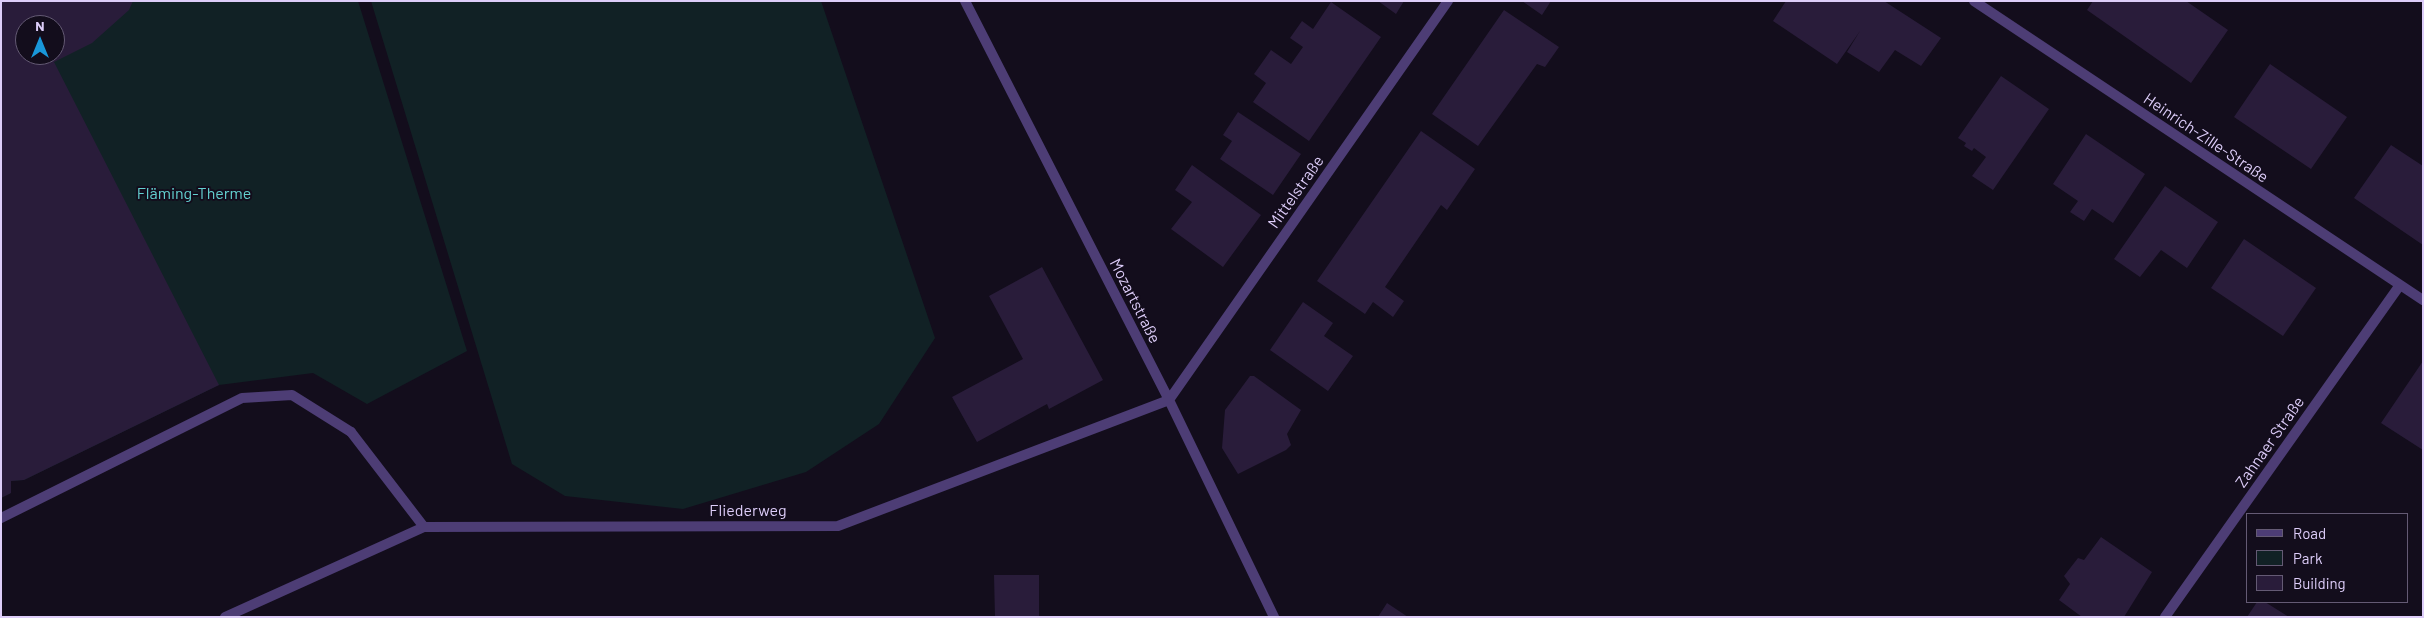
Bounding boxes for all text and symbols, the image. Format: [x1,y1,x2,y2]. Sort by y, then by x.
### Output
north arrow [15,15,65,65]
text: N [35,17,45,34]
street label: Heinrich-Zille-Straße [2140,89,2272,187]
street label: Mittelstraße [1264,152,1328,232]
park label: Fläming-Therme [137,184,251,204]
street label: Mozartstraße [1106,256,1164,346]
street label: Zahnaer Straße [2232,393,2308,491]
street label: Fliederweg [709,501,787,521]
legend [2246,513,2409,603]
text: Road [2293,524,2326,542]
text: Park [2293,549,2322,567]
text: Building [2293,574,2346,592]

